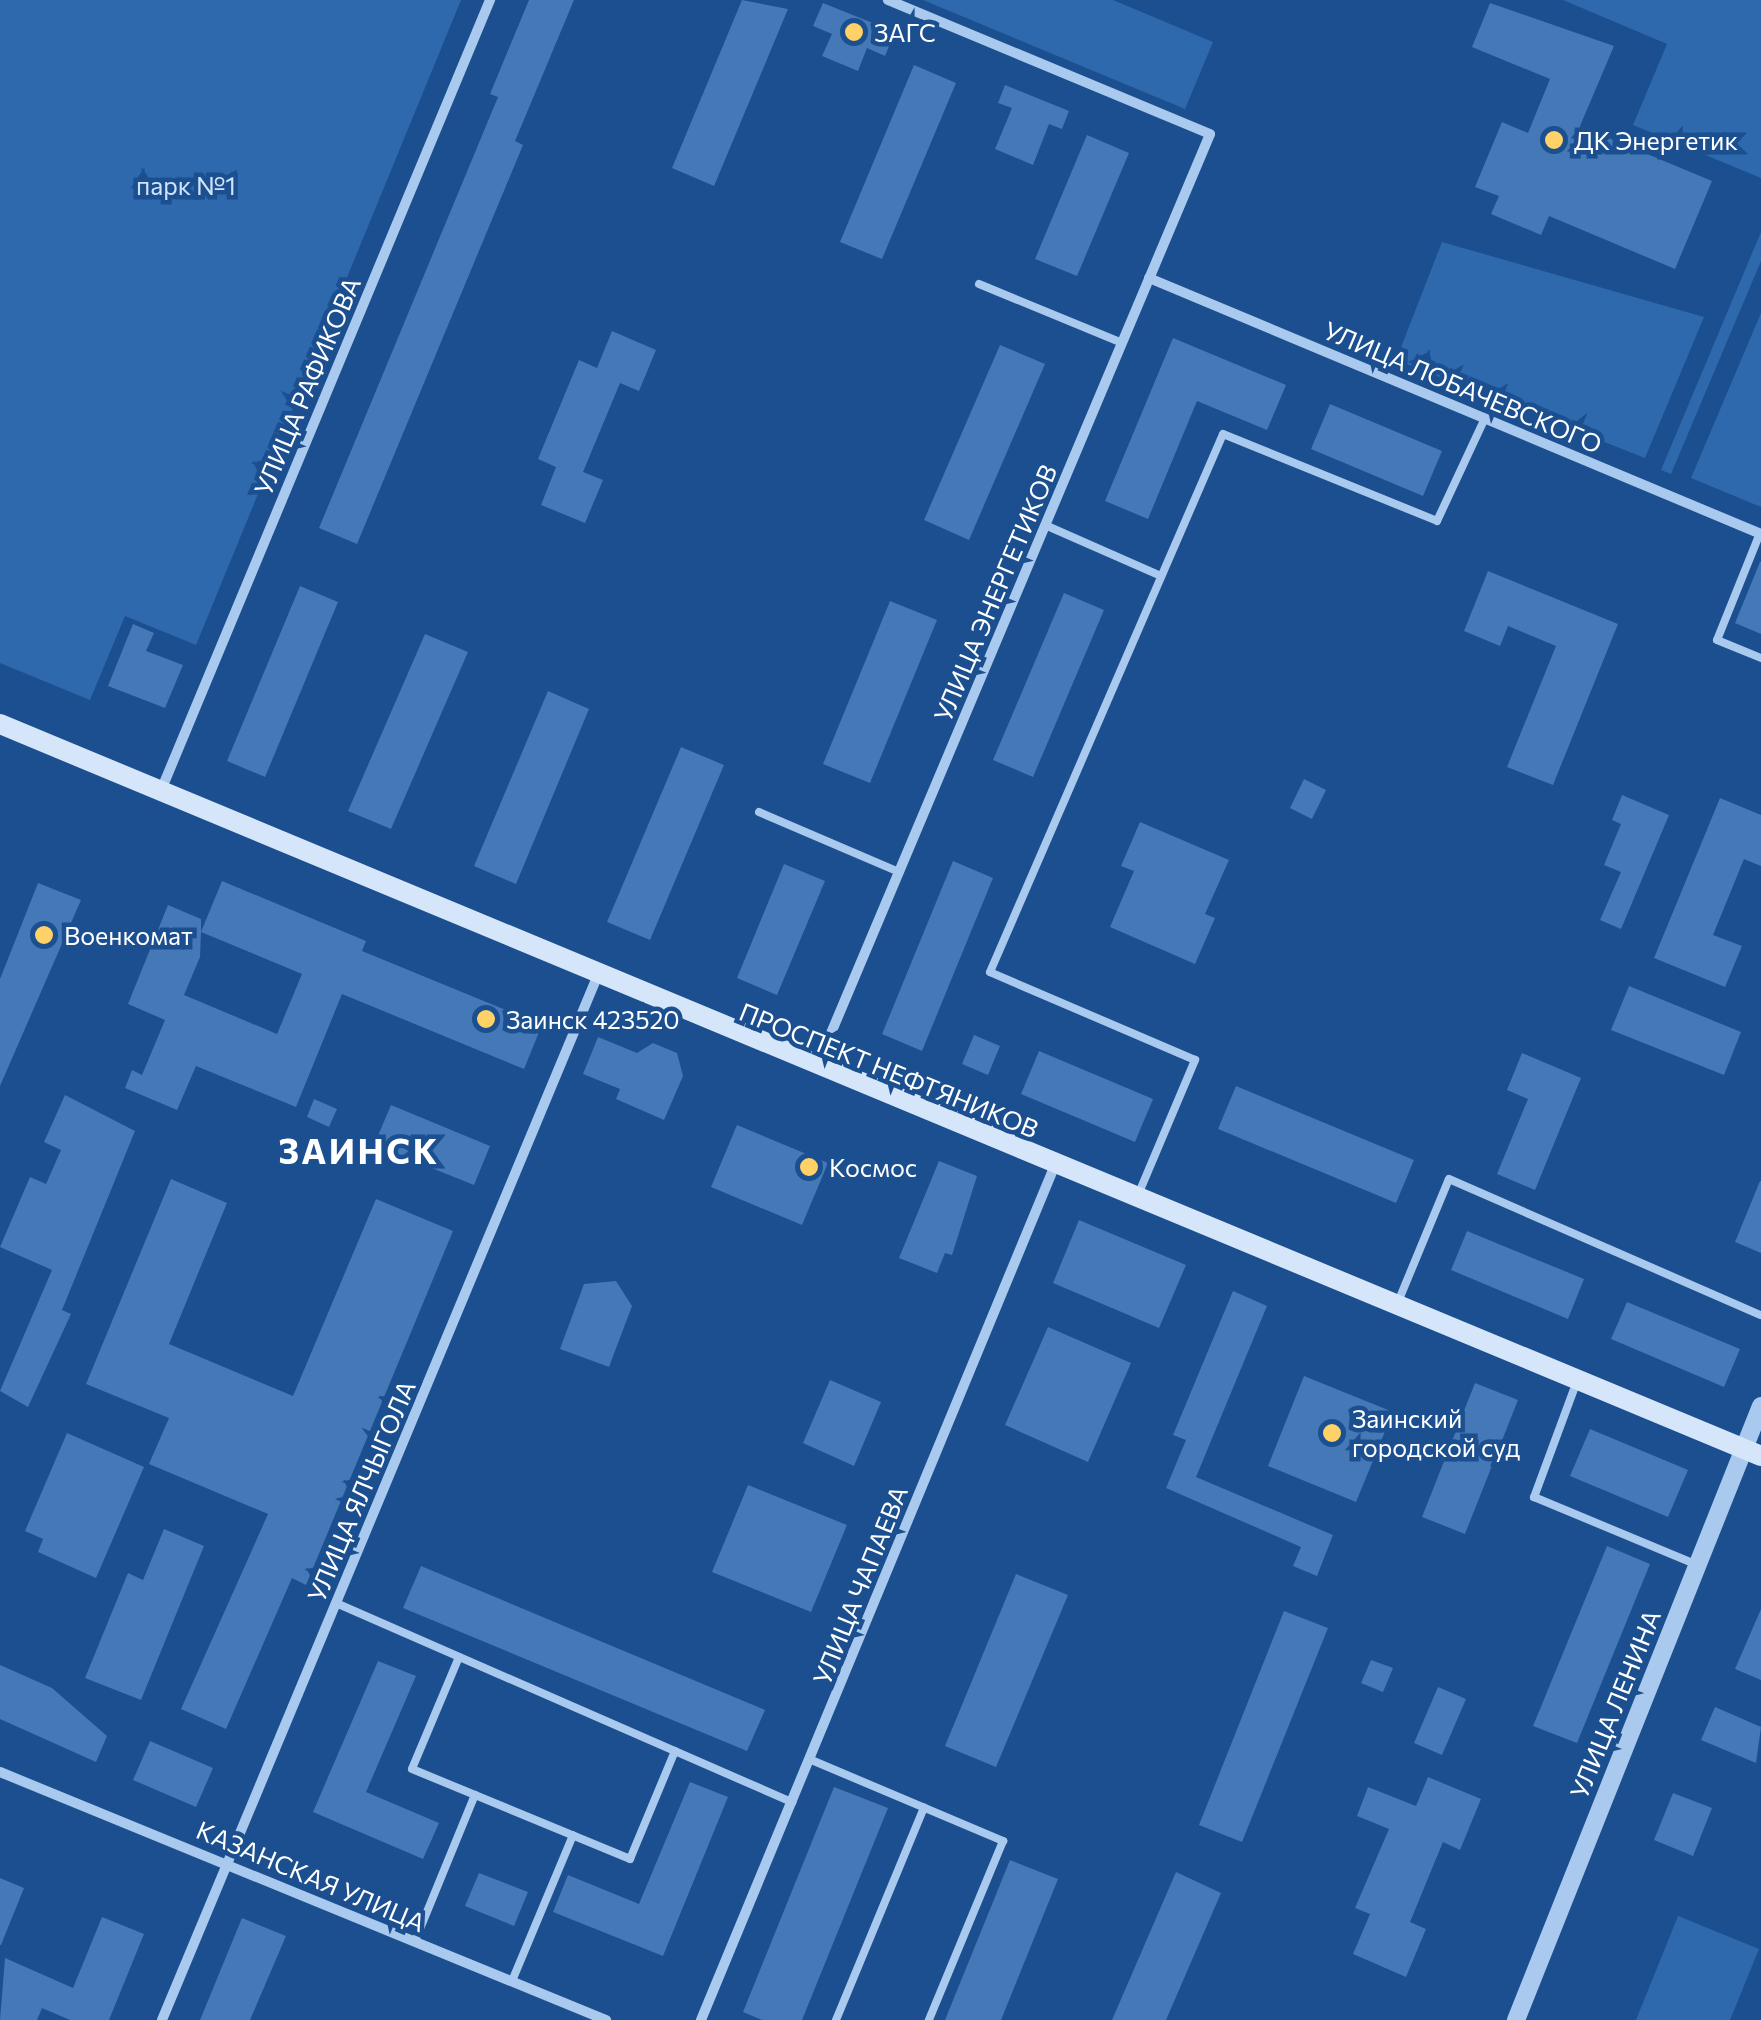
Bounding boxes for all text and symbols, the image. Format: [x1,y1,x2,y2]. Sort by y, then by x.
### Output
place label: ЗАГС [874,17,936,47]
marker: ЗАГС [843,21,865,43]
place label: ДК Энергетик [1574,125,1738,155]
marker: ДК Энергетик [1543,129,1565,151]
park label: парк №1 [136,170,236,200]
street label: УЛИЦА РАФИКОВА [247,272,367,500]
street label: УЛИЦА ЛОБАЧЕВСКОГО [1319,315,1607,459]
street label: УЛИЦА ЭНЕРГЕТИКОВ [927,460,1063,726]
place label: Военкомат [64,920,193,950]
marker: Военкомат [33,924,55,946]
street label: ПРОСПЕКТ НЕФТЯНИКОВ [735,996,1043,1144]
place label: Заинск 423520 [506,1004,680,1034]
marker: Заинск 423520 [475,1008,497,1030]
district label: ЗАИНСК [278,1129,440,1171]
place label: Космос [829,1152,917,1182]
marker: Космос [798,1156,820,1178]
street label: УЛИЦА ЯЛЧЫГОЛА [301,1376,421,1606]
place label: Заинский городской суд [1352,1404,1520,1463]
marker: Заинский городской суд [1321,1422,1343,1444]
street label: УЛИЦА ЧАПАЕВА [806,1481,914,1689]
street label: УЛИЦА ЛЕНИНА [1564,1605,1666,1803]
street label: КАЗАНСКАЯ УЛИЦА [192,1814,430,1938]

